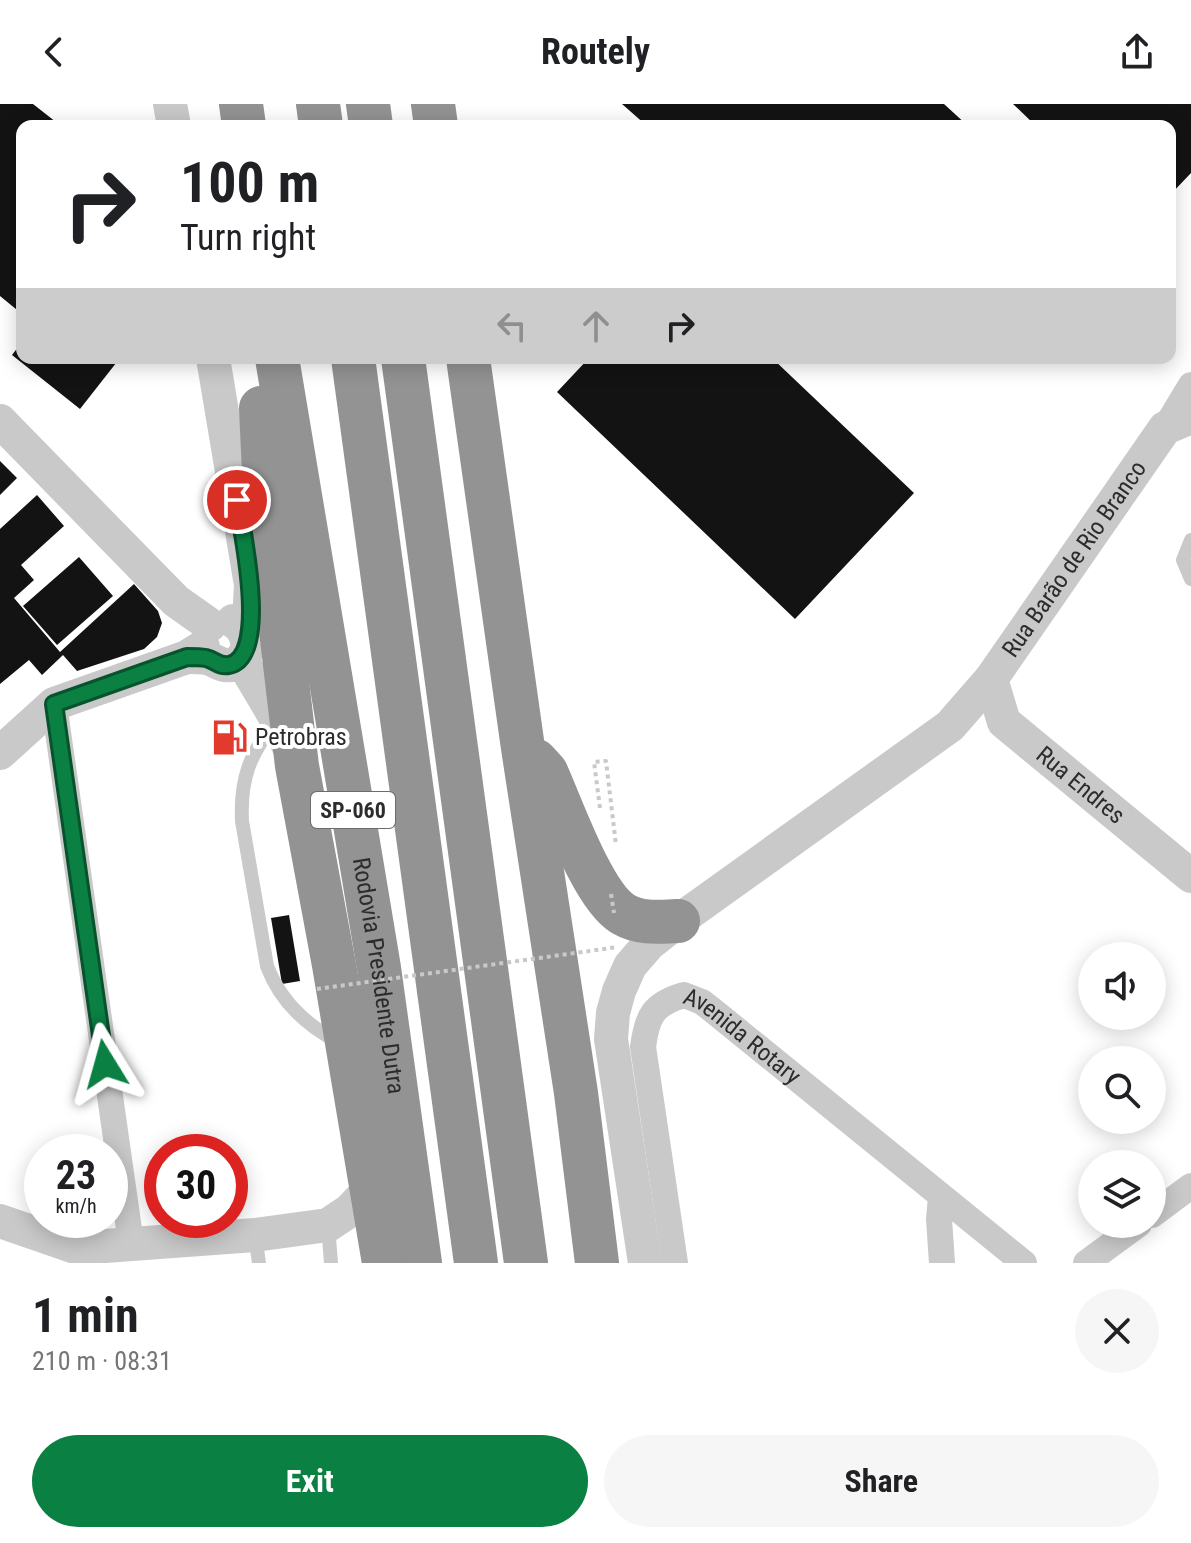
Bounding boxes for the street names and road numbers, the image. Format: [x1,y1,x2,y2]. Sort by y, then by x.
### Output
street label: Rua Barão de Rio Branco [996,455,1152,662]
street label: Rua Endres [1031,740,1130,830]
road number: SP-060 [311,792,395,828]
street label: Rodovia Presidente Dutra [347,855,410,1096]
street label: Avenida Rotary [680,982,806,1090]

